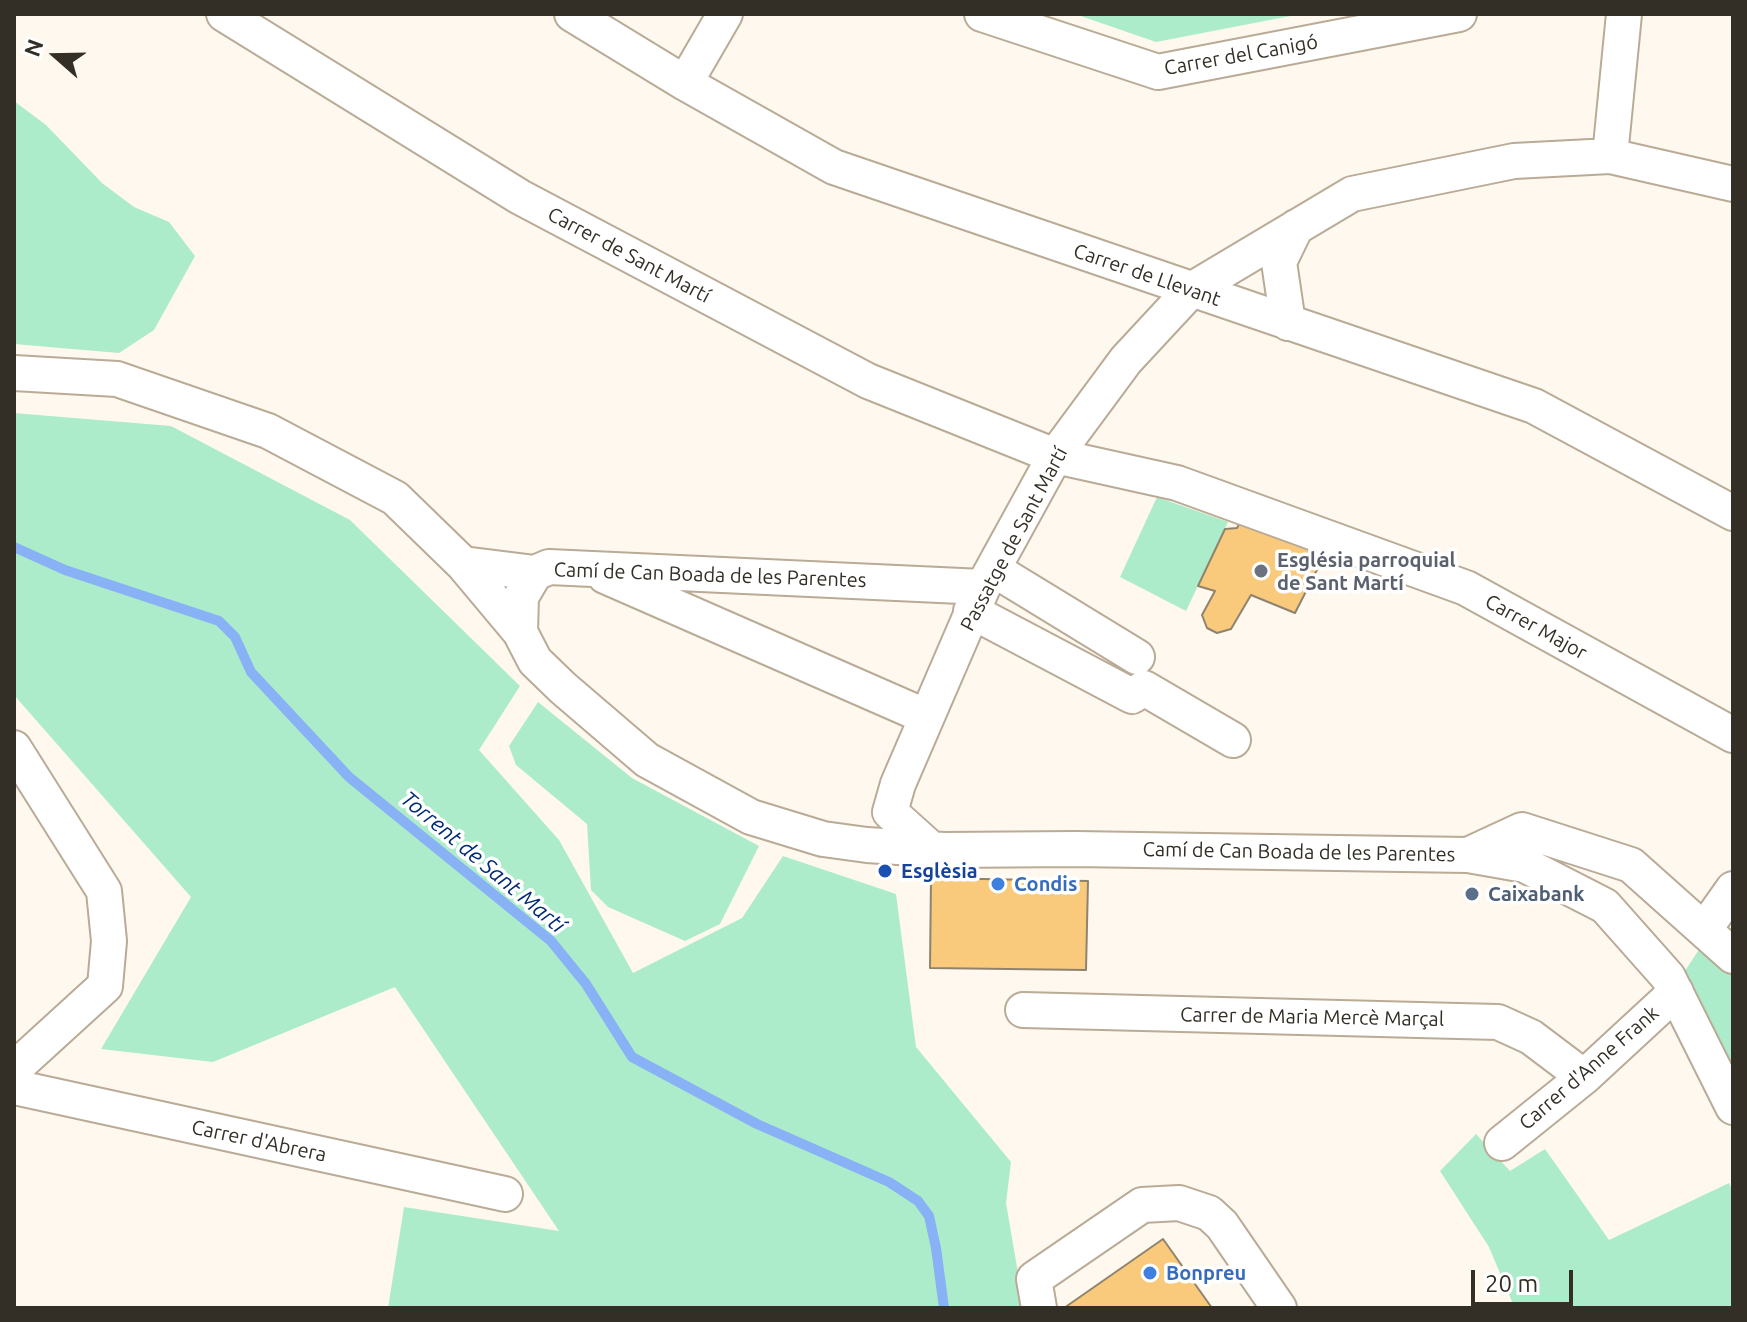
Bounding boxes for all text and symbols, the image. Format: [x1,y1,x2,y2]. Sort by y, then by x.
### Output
north arrow [16,16,96,96]
street label: Carrer del Canigó [1162,30,1320,80]
text: N [18,36,48,60]
street label: Carrer de Sant Martí [544,202,714,308]
street label: Carrer de Llevant [1070,239,1224,311]
street label: Passatge de Sant Martí [955,443,1073,635]
place label: Església parroquial de Sant Martí [1277,548,1456,595]
street label: Camí de Can Boada de les Parentes [553,558,867,592]
marker: Església parroquial de Sant Martí [1252,562,1270,580]
street label: Carrer Major [1481,589,1591,665]
water label: Torrent de Sant Martí [395,785,571,939]
street label: Camí de Can Boada de les Parentes [1142,837,1456,867]
place label: Esglèsia [901,859,978,883]
marker: Esglèsia [876,862,894,880]
place label: Condis [1014,872,1077,896]
marker: Condis [989,875,1007,893]
place label: Caixabank [1488,882,1584,906]
marker: Caixabank [1463,885,1481,903]
street label: Carrer d'Anne Frank [1514,1001,1664,1135]
street label: Carrer de Maria Mercè Marçal [1180,1003,1444,1031]
street label: Carrer d'Abrera [189,1115,329,1167]
scale bar [1475,1254,1577,1304]
place label: Bonpreu [1166,1261,1246,1285]
marker: Bonpreu [1141,1264,1159,1282]
text: 20 m [1485,1270,1538,1297]

